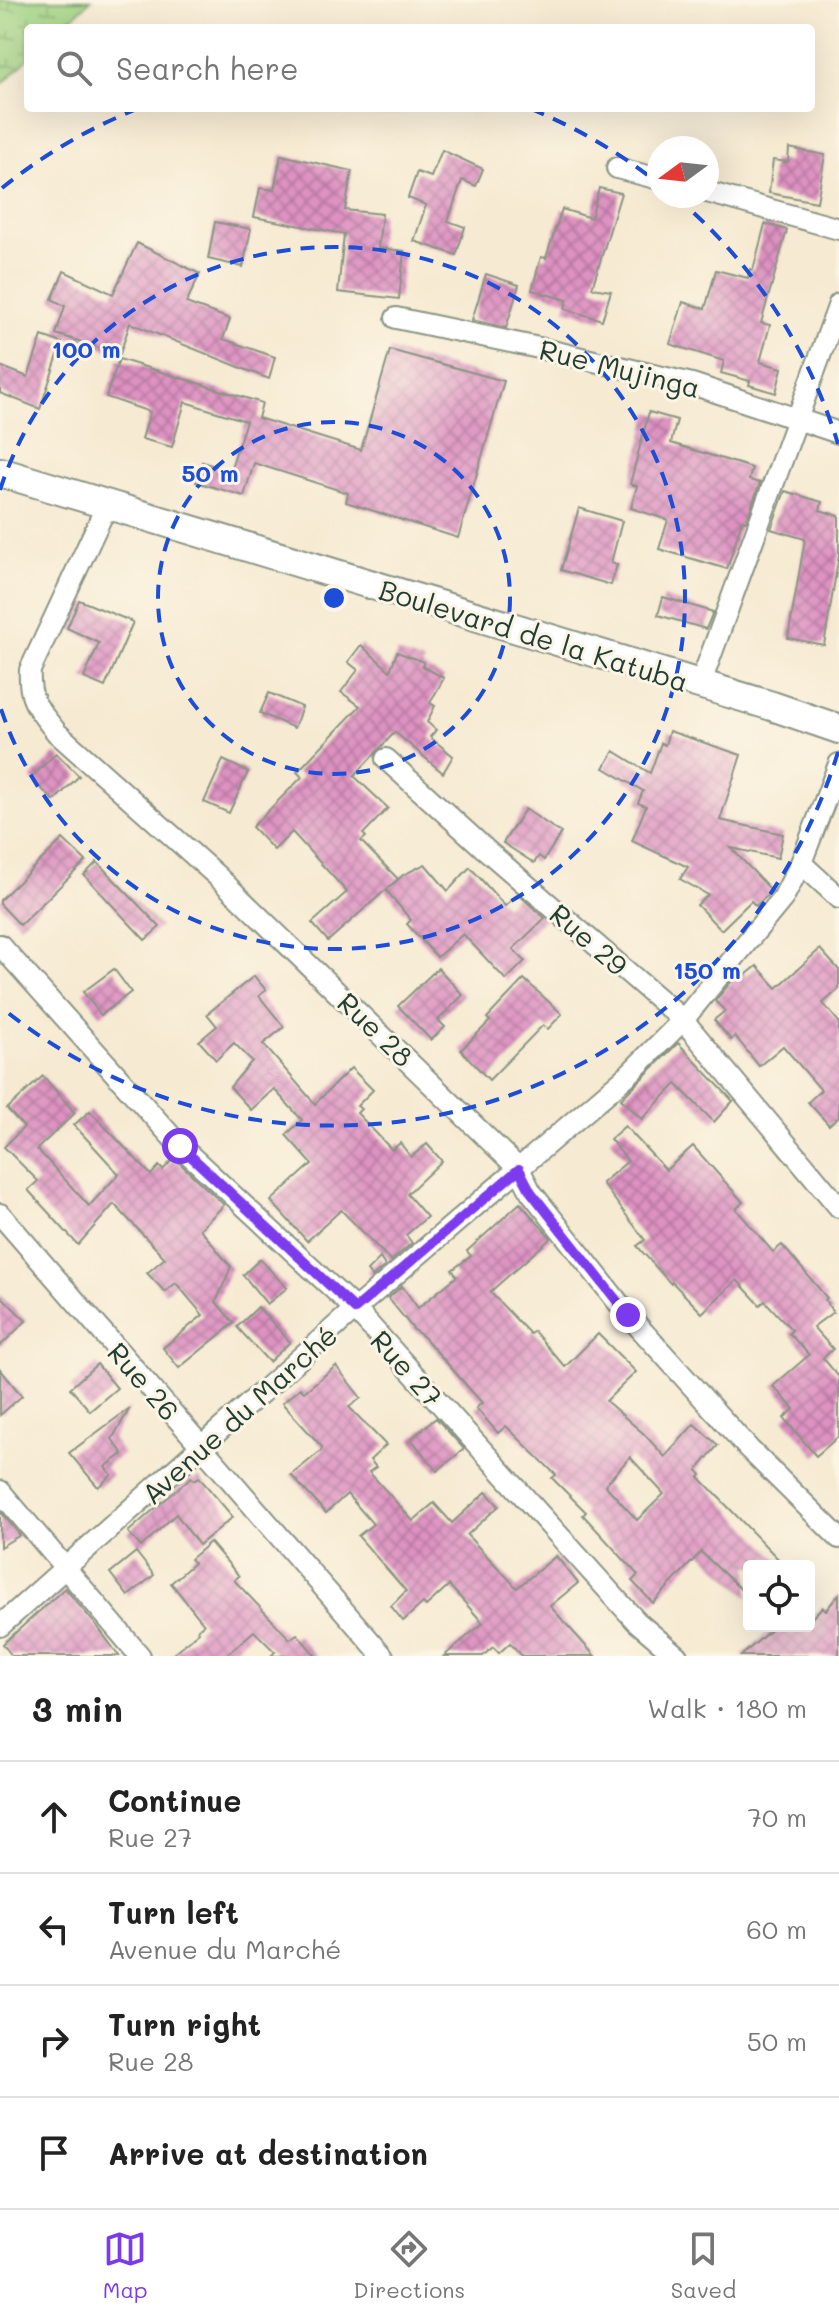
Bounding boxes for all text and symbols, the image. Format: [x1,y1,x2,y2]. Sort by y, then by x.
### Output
search box [24,24,815,112]
icon: search [52,46,96,90]
text: Search here [116,48,299,88]
north arrow [647,136,719,208]
street label: Rue Mujinga [536,331,704,405]
text: 100 m [51,333,121,364]
text: 50 m [181,457,239,488]
street label: Boulevard de la Katuba [375,571,693,699]
centre of rings [320,584,348,612]
street label: Rue 29 [543,895,635,983]
text: 150 m [673,954,741,985]
street label: Rue 28 [330,984,422,1074]
route start [162,1128,198,1164]
route end [610,1297,646,1333]
street label: Avenue du Marché [134,1317,344,1511]
street label: Rue 27 [363,1322,451,1414]
street label: Rue 26 [100,1334,188,1428]
map controls [743,1560,815,1632]
button: locate [743,1560,815,1632]
text: 3 min [32,1686,123,1731]
text: Walk · 180 m [647,1691,807,1725]
text: Continue [108,1780,241,1820]
icon: ahead [32,1795,76,1839]
text: 70 m [747,1800,807,1834]
text: Rue 27 [108,1820,192,1854]
text: Turn left [108,1892,239,1932]
icon: left [32,1907,76,1951]
text: 60 m [746,1912,807,1946]
text: Avenue du Marché [108,1932,341,1966]
text: Turn right [108,2004,261,2044]
icon: right [32,2019,76,2063]
text: 50 m [747,2024,807,2058]
text: Rue 28 [108,2044,194,2078]
icon: arrive [32,2131,76,2175]
text: Arrive at destination [108,2133,428,2173]
tab: Map [103,2227,148,2304]
tab: Directions [353,2227,465,2304]
tab: Saved [671,2227,736,2304]

